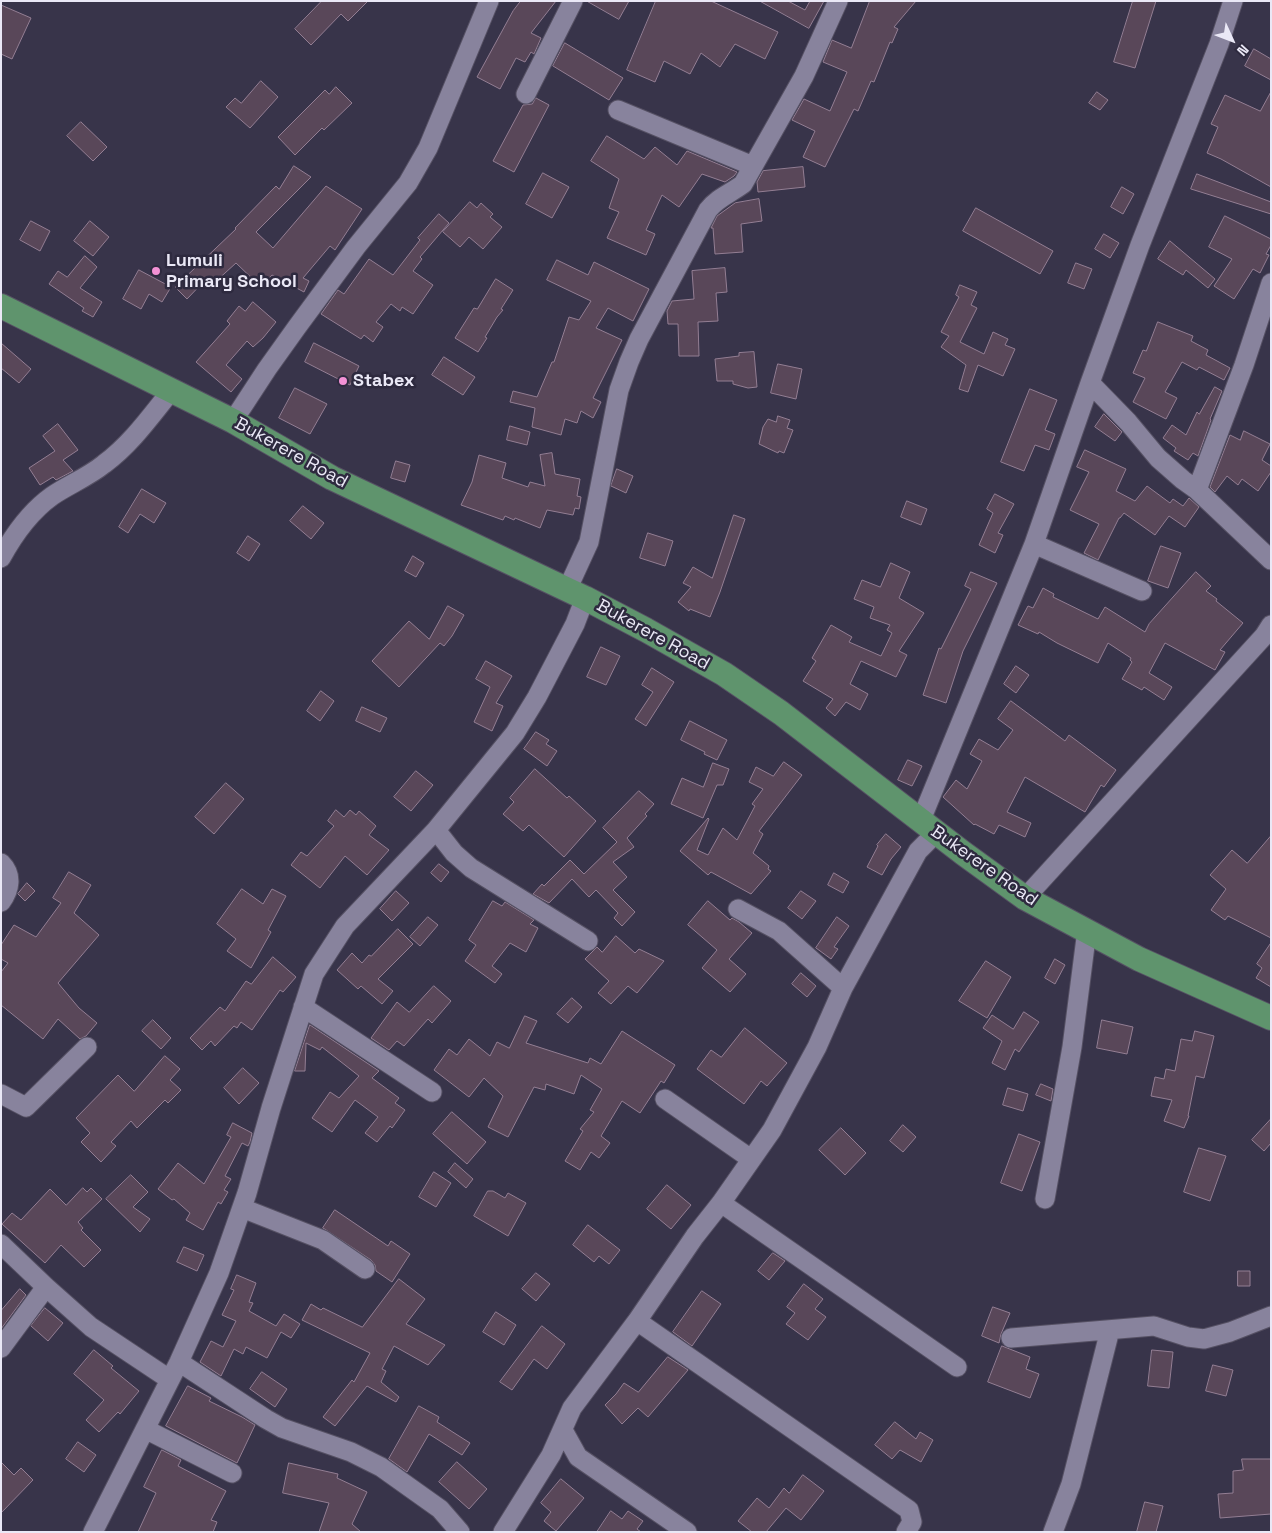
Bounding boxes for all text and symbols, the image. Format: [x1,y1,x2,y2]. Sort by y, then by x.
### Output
north arrow [1207,15,1257,65]
text: N [1233,41,1253,60]
place label: Lumuli Primary School [166,250,297,292]
marker: Lumuli Primary School [150,265,162,277]
place label: Stabex [353,370,414,392]
marker: Stabex [337,375,349,387]
street label: Bukerere Road [231,413,351,493]
street label: Bukerere Road [593,595,713,675]
street label: Bukerere Road [926,821,1042,911]

